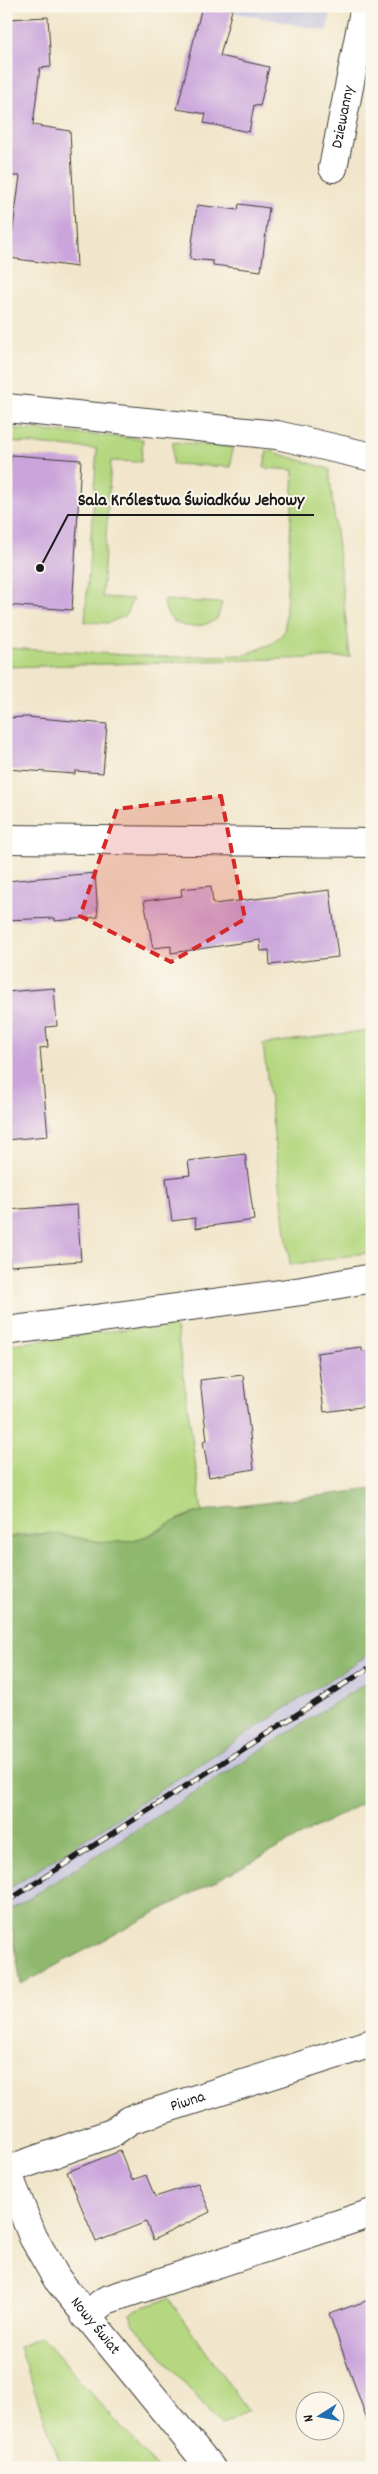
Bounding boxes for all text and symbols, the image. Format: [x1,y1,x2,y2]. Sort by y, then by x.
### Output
street label: Dziewanny [326,83,361,150]
callout: Sala Królestwa Świadków Jehowy [68,482,314,515]
text: Sala Królestwa Świadków Jehowy [78,489,305,514]
street label: Piwna [167,2085,208,2118]
street label: Nowy Świat [65,2292,126,2360]
north arrow [296,2392,346,2442]
text: N [299,2413,320,2423]

